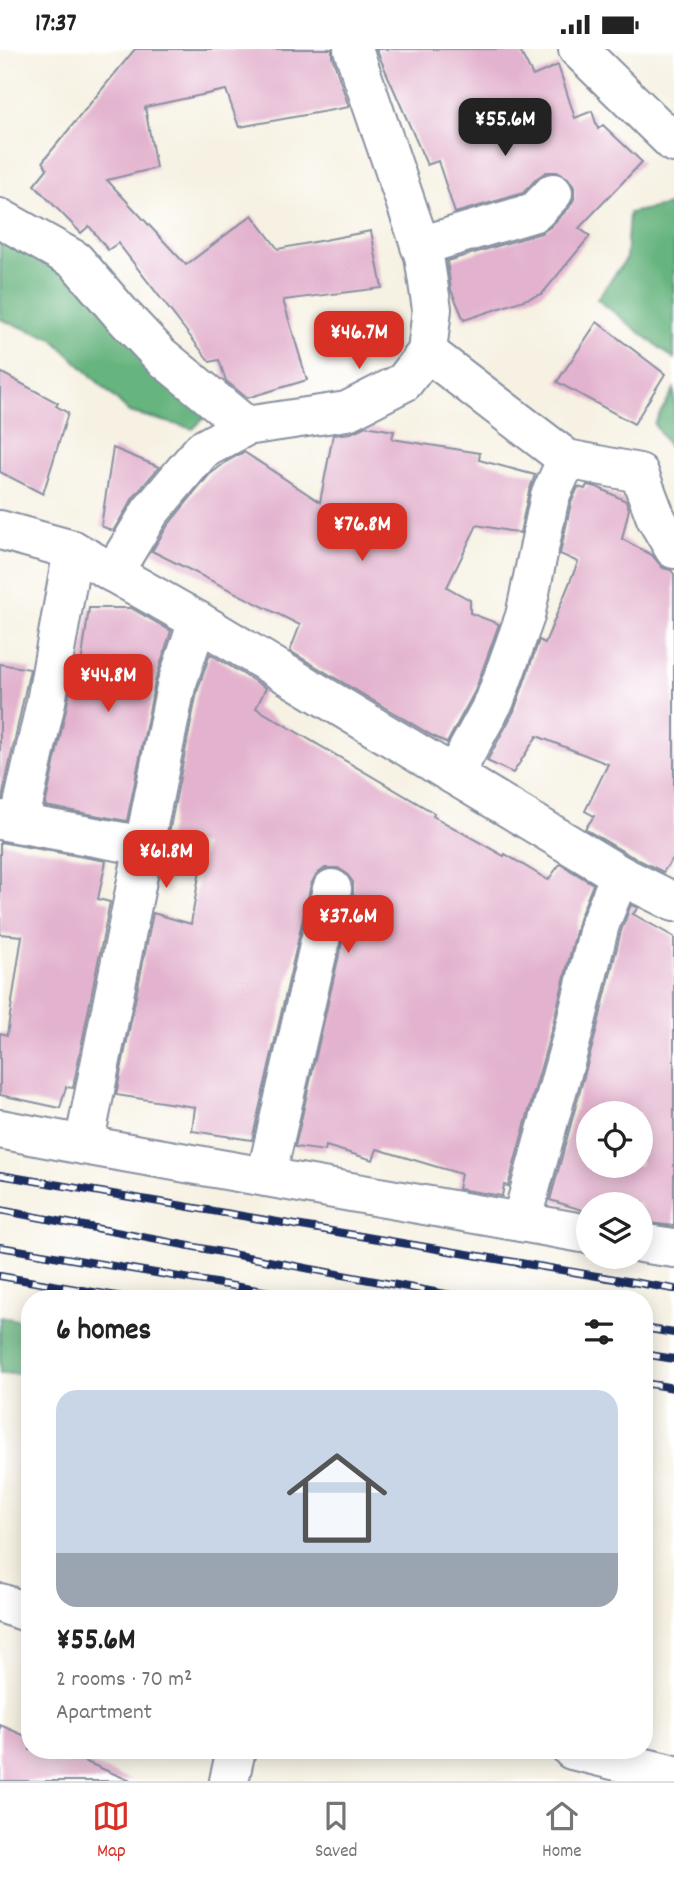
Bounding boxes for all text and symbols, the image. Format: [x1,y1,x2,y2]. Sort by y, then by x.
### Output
text: 17:37 [35,6,76,43]
pin: ¥55.6M [448,99,562,158]
text: ¥55.6M [475,104,536,137]
pin: ¥46.7M [302,311,416,371]
text: ¥46.7M [330,317,388,350]
pin: ¥76.8M [305,503,419,563]
text: ¥76.8M [333,509,391,542]
pin: ¥44.8M [51,655,165,714]
text: ¥44.8M [80,660,136,693]
pin: ¥61.8M [109,831,223,890]
text: ¥61.8M [139,836,193,869]
pin: ¥37.6M [291,895,405,955]
text: ¥37.6M [319,901,377,934]
map controls [576,1101,653,1269]
button: locate [576,1101,653,1178]
button: layers [576,1192,653,1269]
text: 6 homes [56,1311,151,1354]
icon: filters [580,1313,618,1351]
icon: home [274,1435,400,1561]
text: ¥55.6M [56,1621,136,1664]
text: 2 rooms · 70 m² [56,1664,192,1697]
text: Apartment [56,1697,152,1730]
tab: Map [92,1797,130,1866]
tab: Saved [315,1797,357,1866]
tab: Home [542,1797,582,1866]

